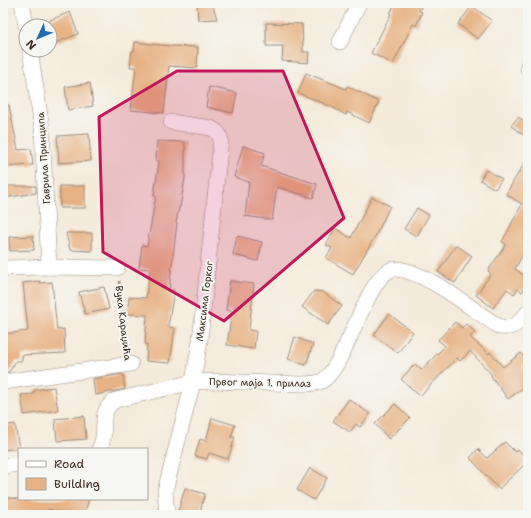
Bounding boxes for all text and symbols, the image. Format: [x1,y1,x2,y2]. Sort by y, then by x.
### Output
north arrow [18,18,58,58]
text: N [23,36,40,53]
street label: Гаврила Принципа [34,111,53,204]
street label: Максима Горког [193,259,216,342]
street label: Вука Караџића [112,285,135,362]
street label: Првог маја 1. прилаз [209,375,311,390]
legend [18,448,148,500]
text: Road [54,456,85,472]
text: Building [54,476,100,492]

